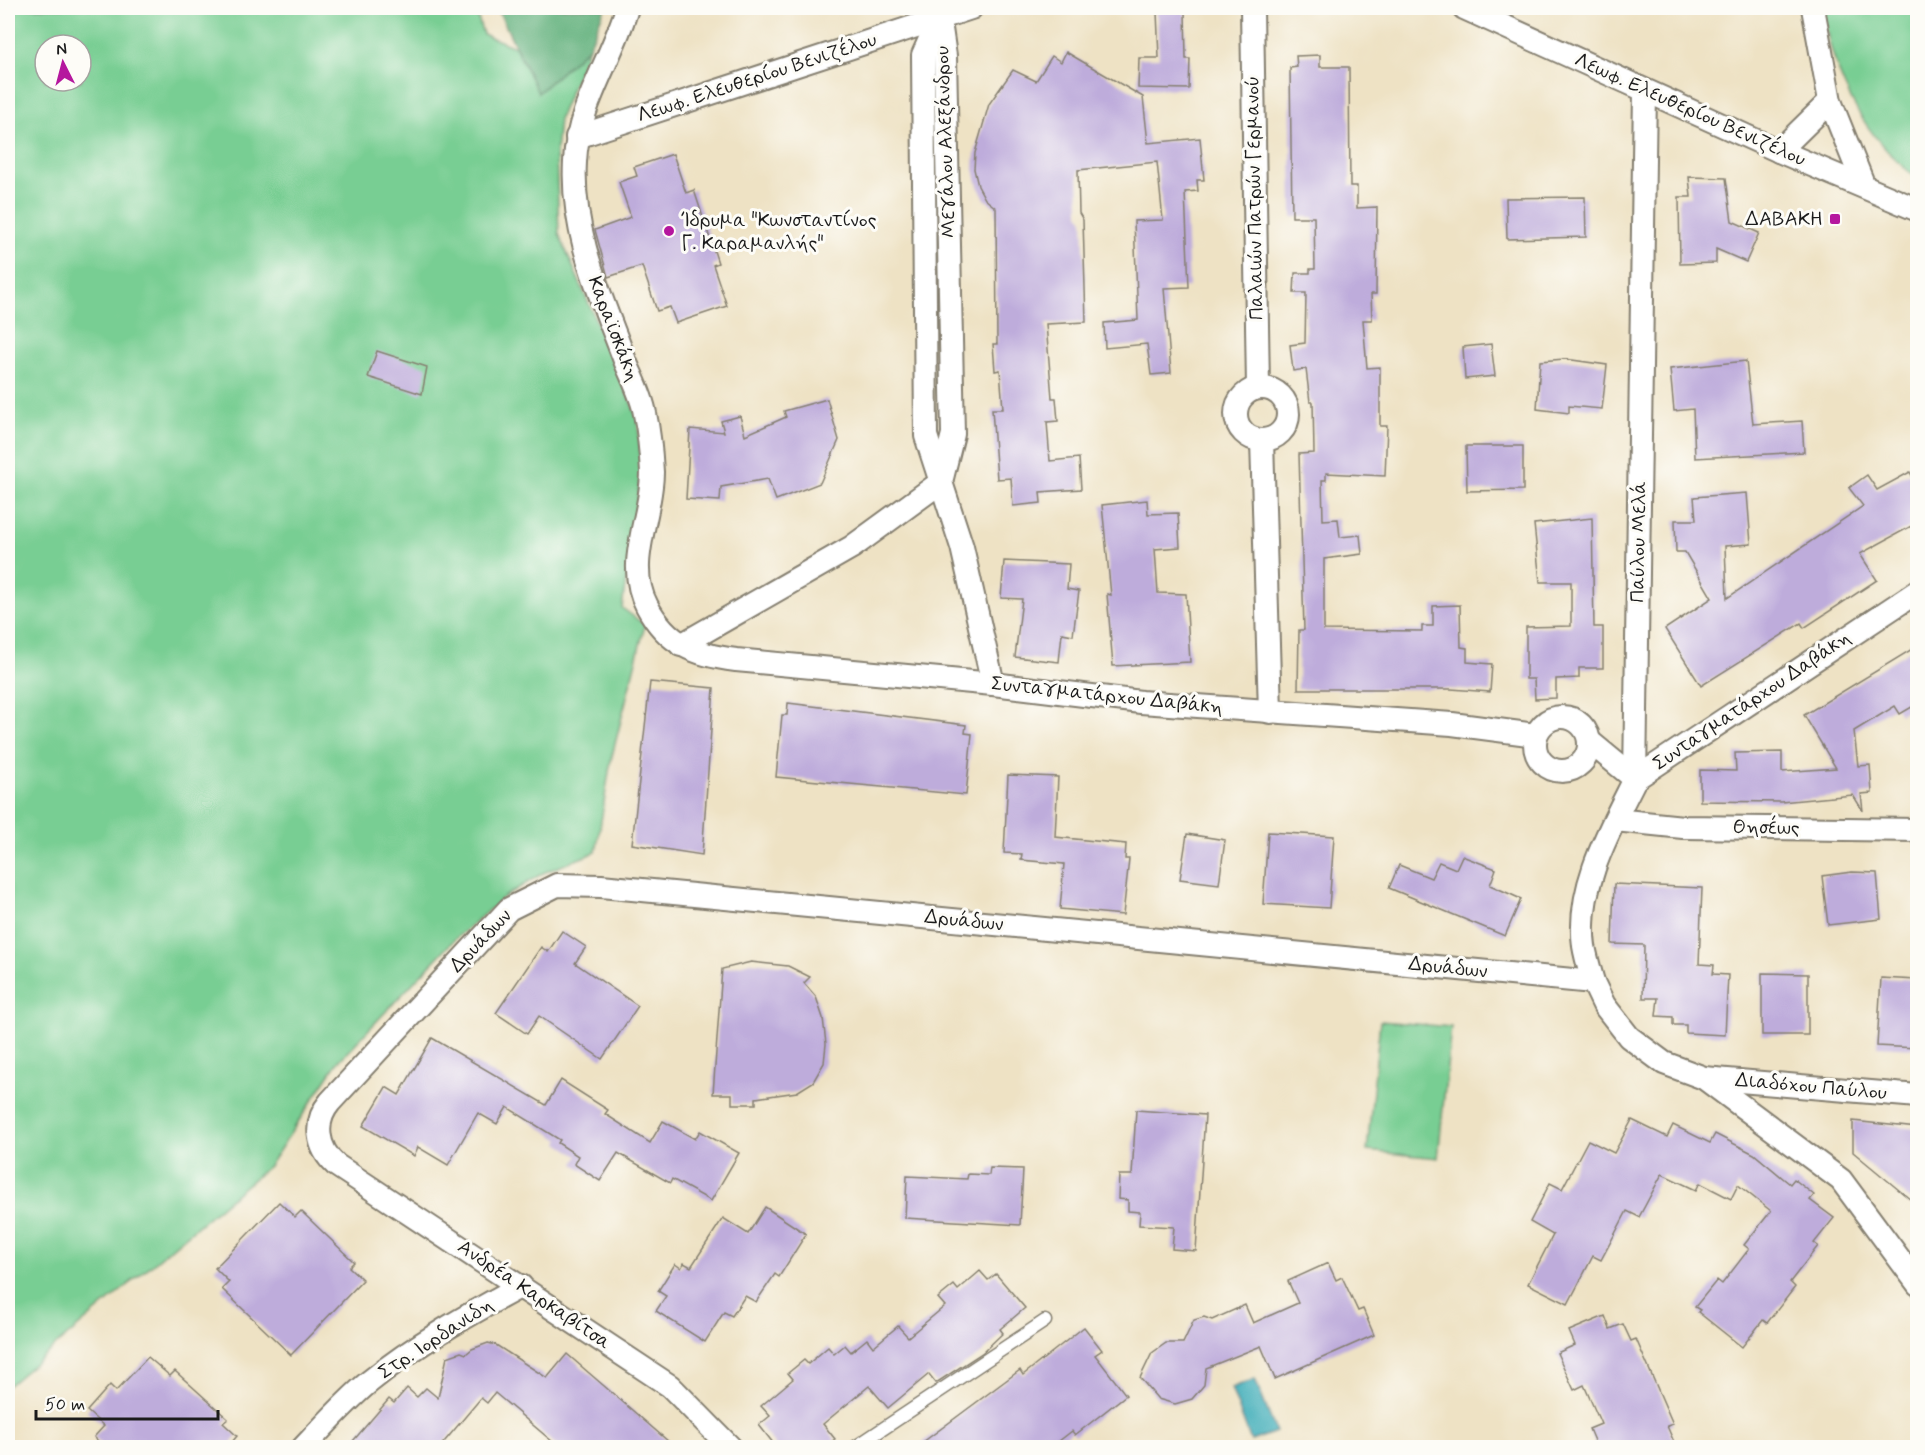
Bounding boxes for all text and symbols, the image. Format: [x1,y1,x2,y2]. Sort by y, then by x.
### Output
street label: Λεωφ. Ελευθερίου Βενιζέλου [634,26,880,130]
north arrow [33,33,93,93]
text: N [55,39,68,61]
street label: Μεγάλου Αλεξάνδρου [929,45,963,239]
street label: Λεωφ. Ελευθερίου Βενιζέλου [1570,47,1810,173]
street label: Παλαιών Πατρών Γερμανού [1239,76,1271,320]
place label: ΔΑΒΑΚΗ [1745,206,1823,233]
place label: Ίδρυμα "Κωνσταντίνος Γ. Καραμανλής" [681,207,877,257]
marker: ΔΑΒΑΚΗ [1828,212,1842,226]
marker: Ίδρυμα "Κωνσταντίνος Γ. Καραμανλής" [662,224,676,238]
street label: Καραϊσκάκη [581,272,645,386]
street label: Παύλου Μελά [1624,481,1654,603]
street label: Συνταγματάρχου Δαβάκη [1648,625,1856,777]
street label: Συνταγματάρχου Δαβάκη [990,670,1224,722]
street label: Θησέως [1732,814,1800,842]
street label: Δρυάδων [444,903,518,979]
street label: Δρυάδων [923,903,1005,939]
street label: Δρυάδων [1407,950,1489,986]
street label: Διαδόχου Παύλου [1734,1067,1888,1107]
street label: Ανδρέα Καρκαβίτσα [452,1234,616,1357]
street label: Στρ. Ιορδανιδη [373,1292,499,1386]
scale bar [36,1383,218,1421]
text: 50 m [45,1393,85,1417]

